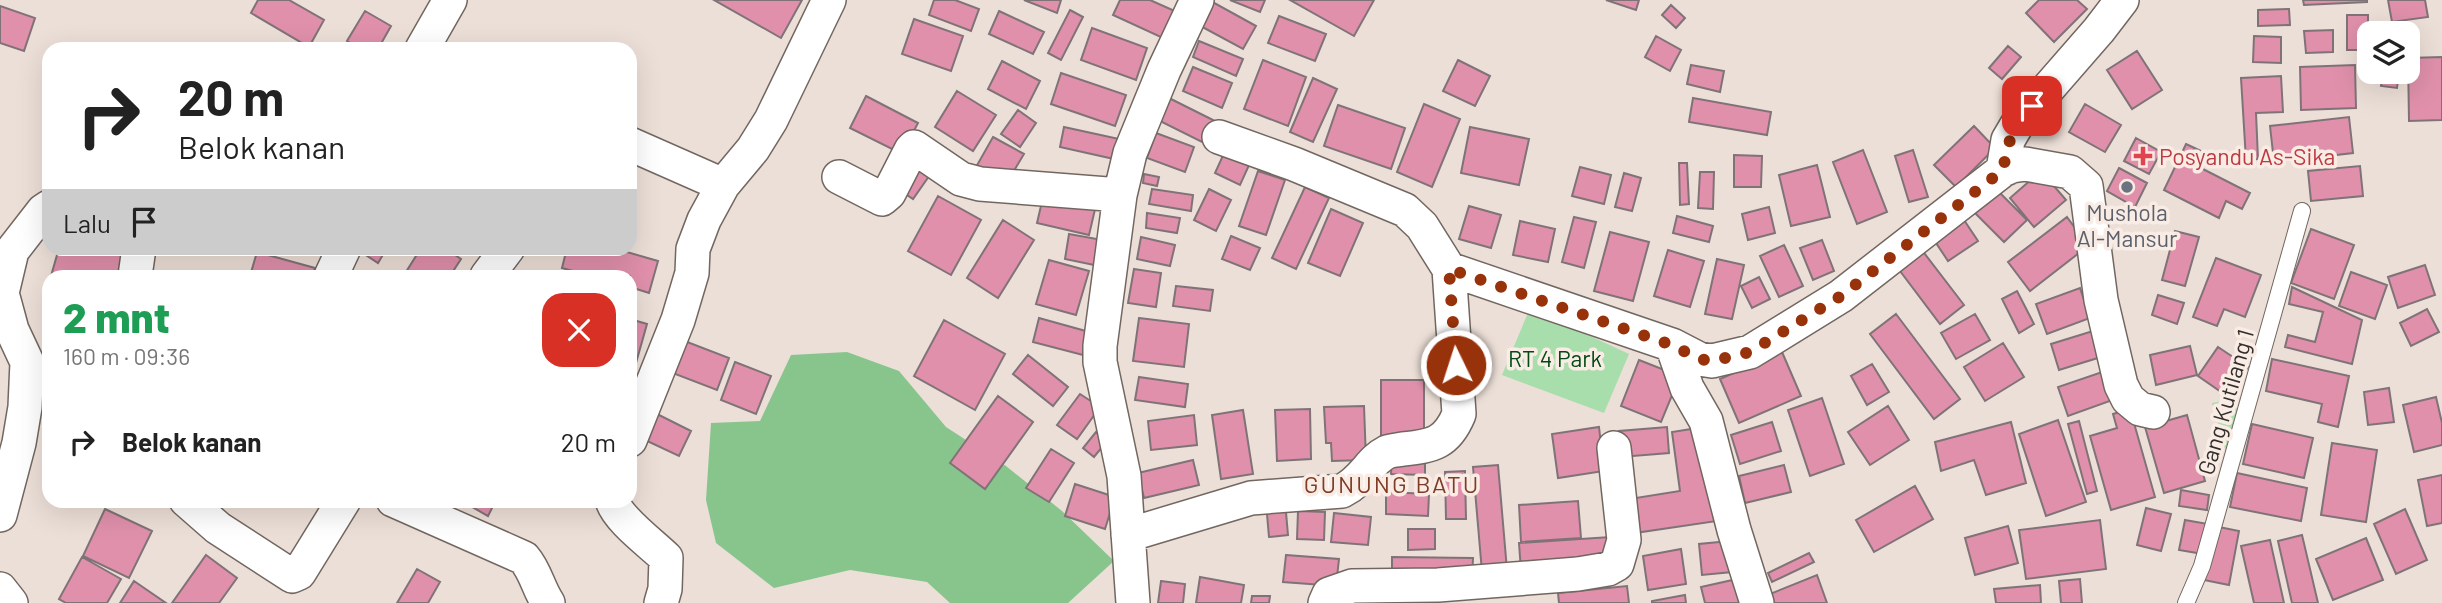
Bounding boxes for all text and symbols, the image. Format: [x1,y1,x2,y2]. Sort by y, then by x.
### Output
map controls [2357,21,2420,84]
button: layers [2357,21,2420,84]
text: 20 m [178,67,284,126]
icon: right [63,70,154,161]
pin [2002,76,2062,136]
icon: arrive [2013,87,2051,125]
text: Belok kanan [178,127,345,165]
place label: Posyandu As-Sika [2159,142,2335,170]
marker: Posyandu As-Sika [2133,146,2153,166]
marker: Mushola Al-Mansur [2119,179,2135,195]
place label: Mushola Al-Mansur [2077,198,2178,252]
icon: arrive [125,203,163,241]
text: Lalu [63,207,111,238]
text: 2 mnt [63,291,170,341]
button: close [542,293,616,367]
street label: Gang Kutilang 1 [2191,326,2259,478]
position arrow [1419,328,1493,402]
text: 160 m · 09:36 [63,342,190,370]
park label: RT 4 Park [1508,344,1602,372]
icon: right [63,423,101,461]
text: Belok kanan [122,426,261,457]
text: 20 m [561,426,616,457]
district label: GUNUNG BATU [1304,469,1480,498]

